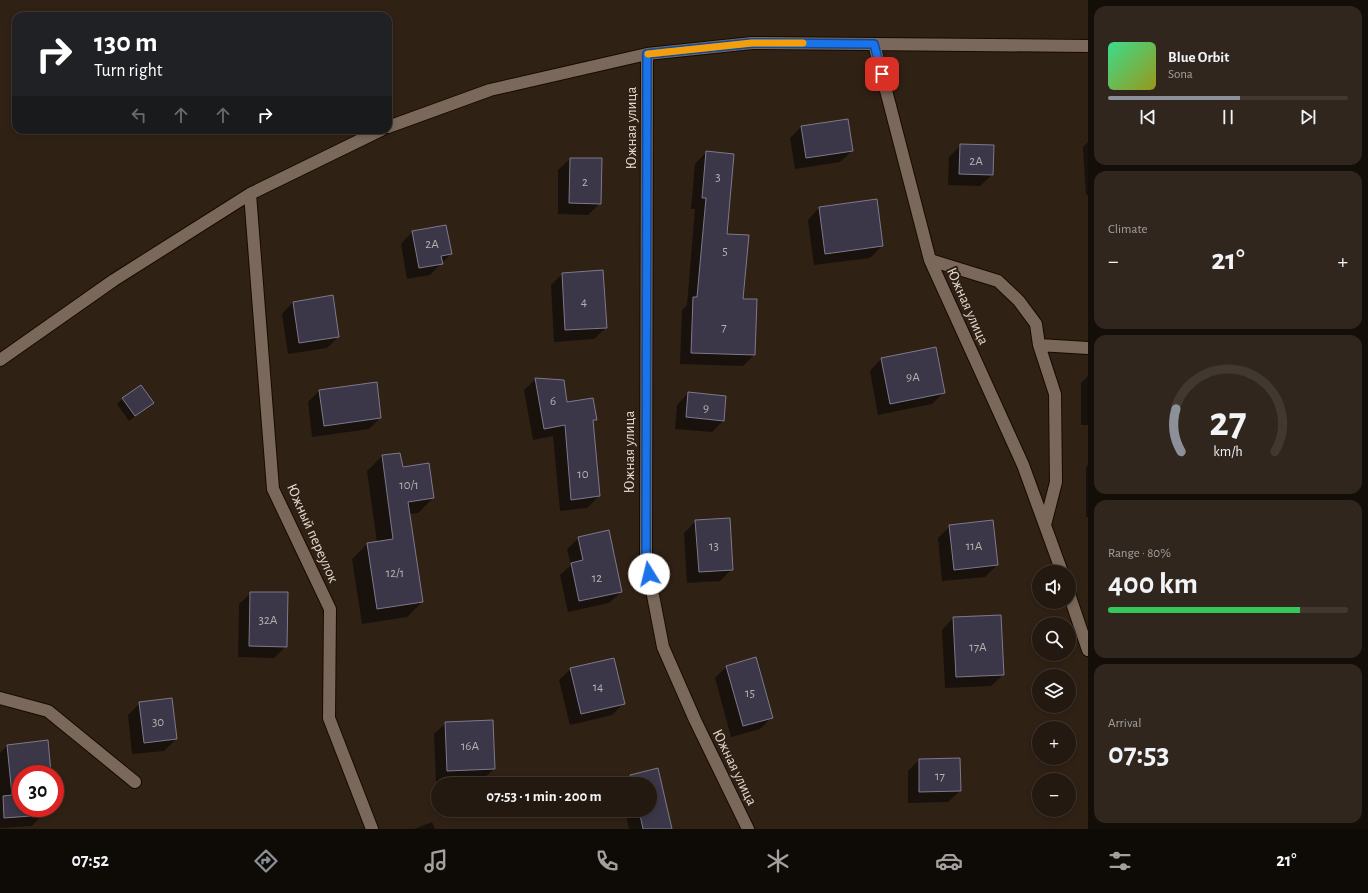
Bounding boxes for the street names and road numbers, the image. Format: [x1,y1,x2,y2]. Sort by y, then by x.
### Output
street label: Южная улица [624,86,639,169]
street label: Южная улица [944,265,991,347]
street label: Южная улица [622,410,637,493]
street label: Южный переулок [284,481,341,585]
street label: Южная улица [710,727,759,808]

